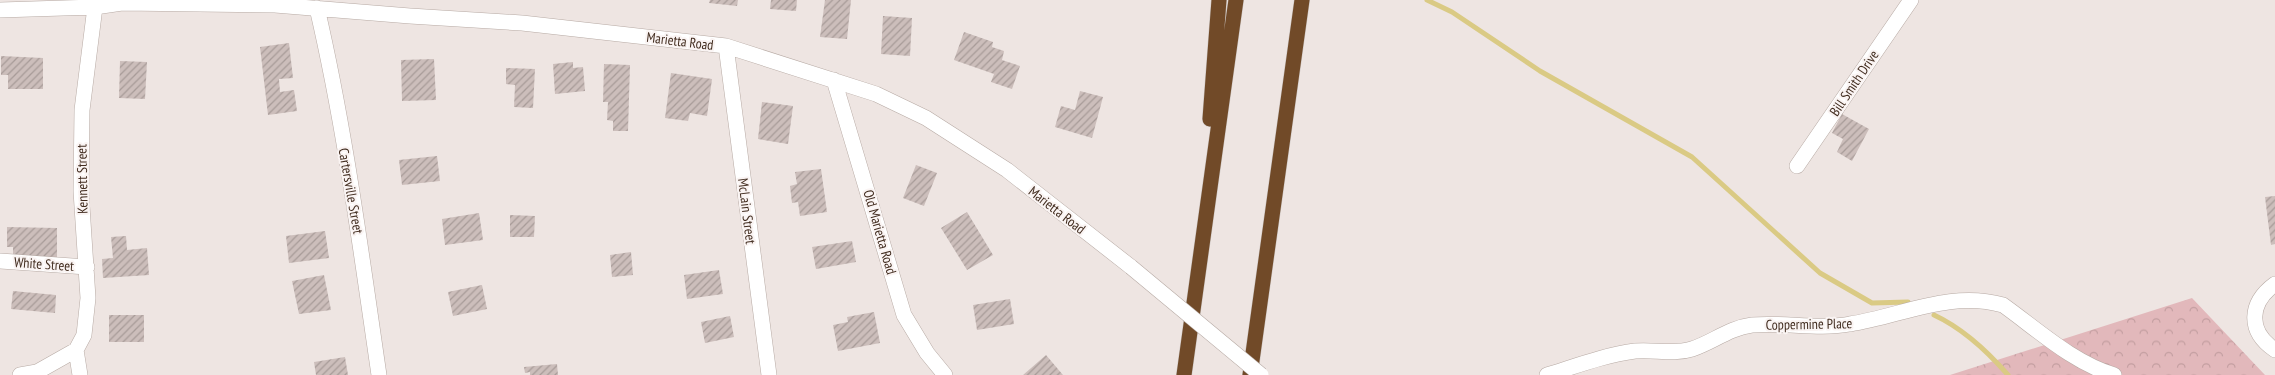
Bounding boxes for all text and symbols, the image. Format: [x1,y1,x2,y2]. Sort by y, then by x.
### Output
street label: Marietta Road [645,28,715,54]
street label: Bill Smith Drive [1825,46,1883,119]
street label: Kennett Street [72,144,92,214]
street label: Cartersville Street [335,147,367,235]
street label: McLain Street [734,177,760,245]
street label: Marietta Road [1025,182,1089,238]
street label: Old Marietta Road [859,188,901,276]
street label: White Street [13,253,75,275]
street label: Coppermine Place [1766,314,1853,334]

